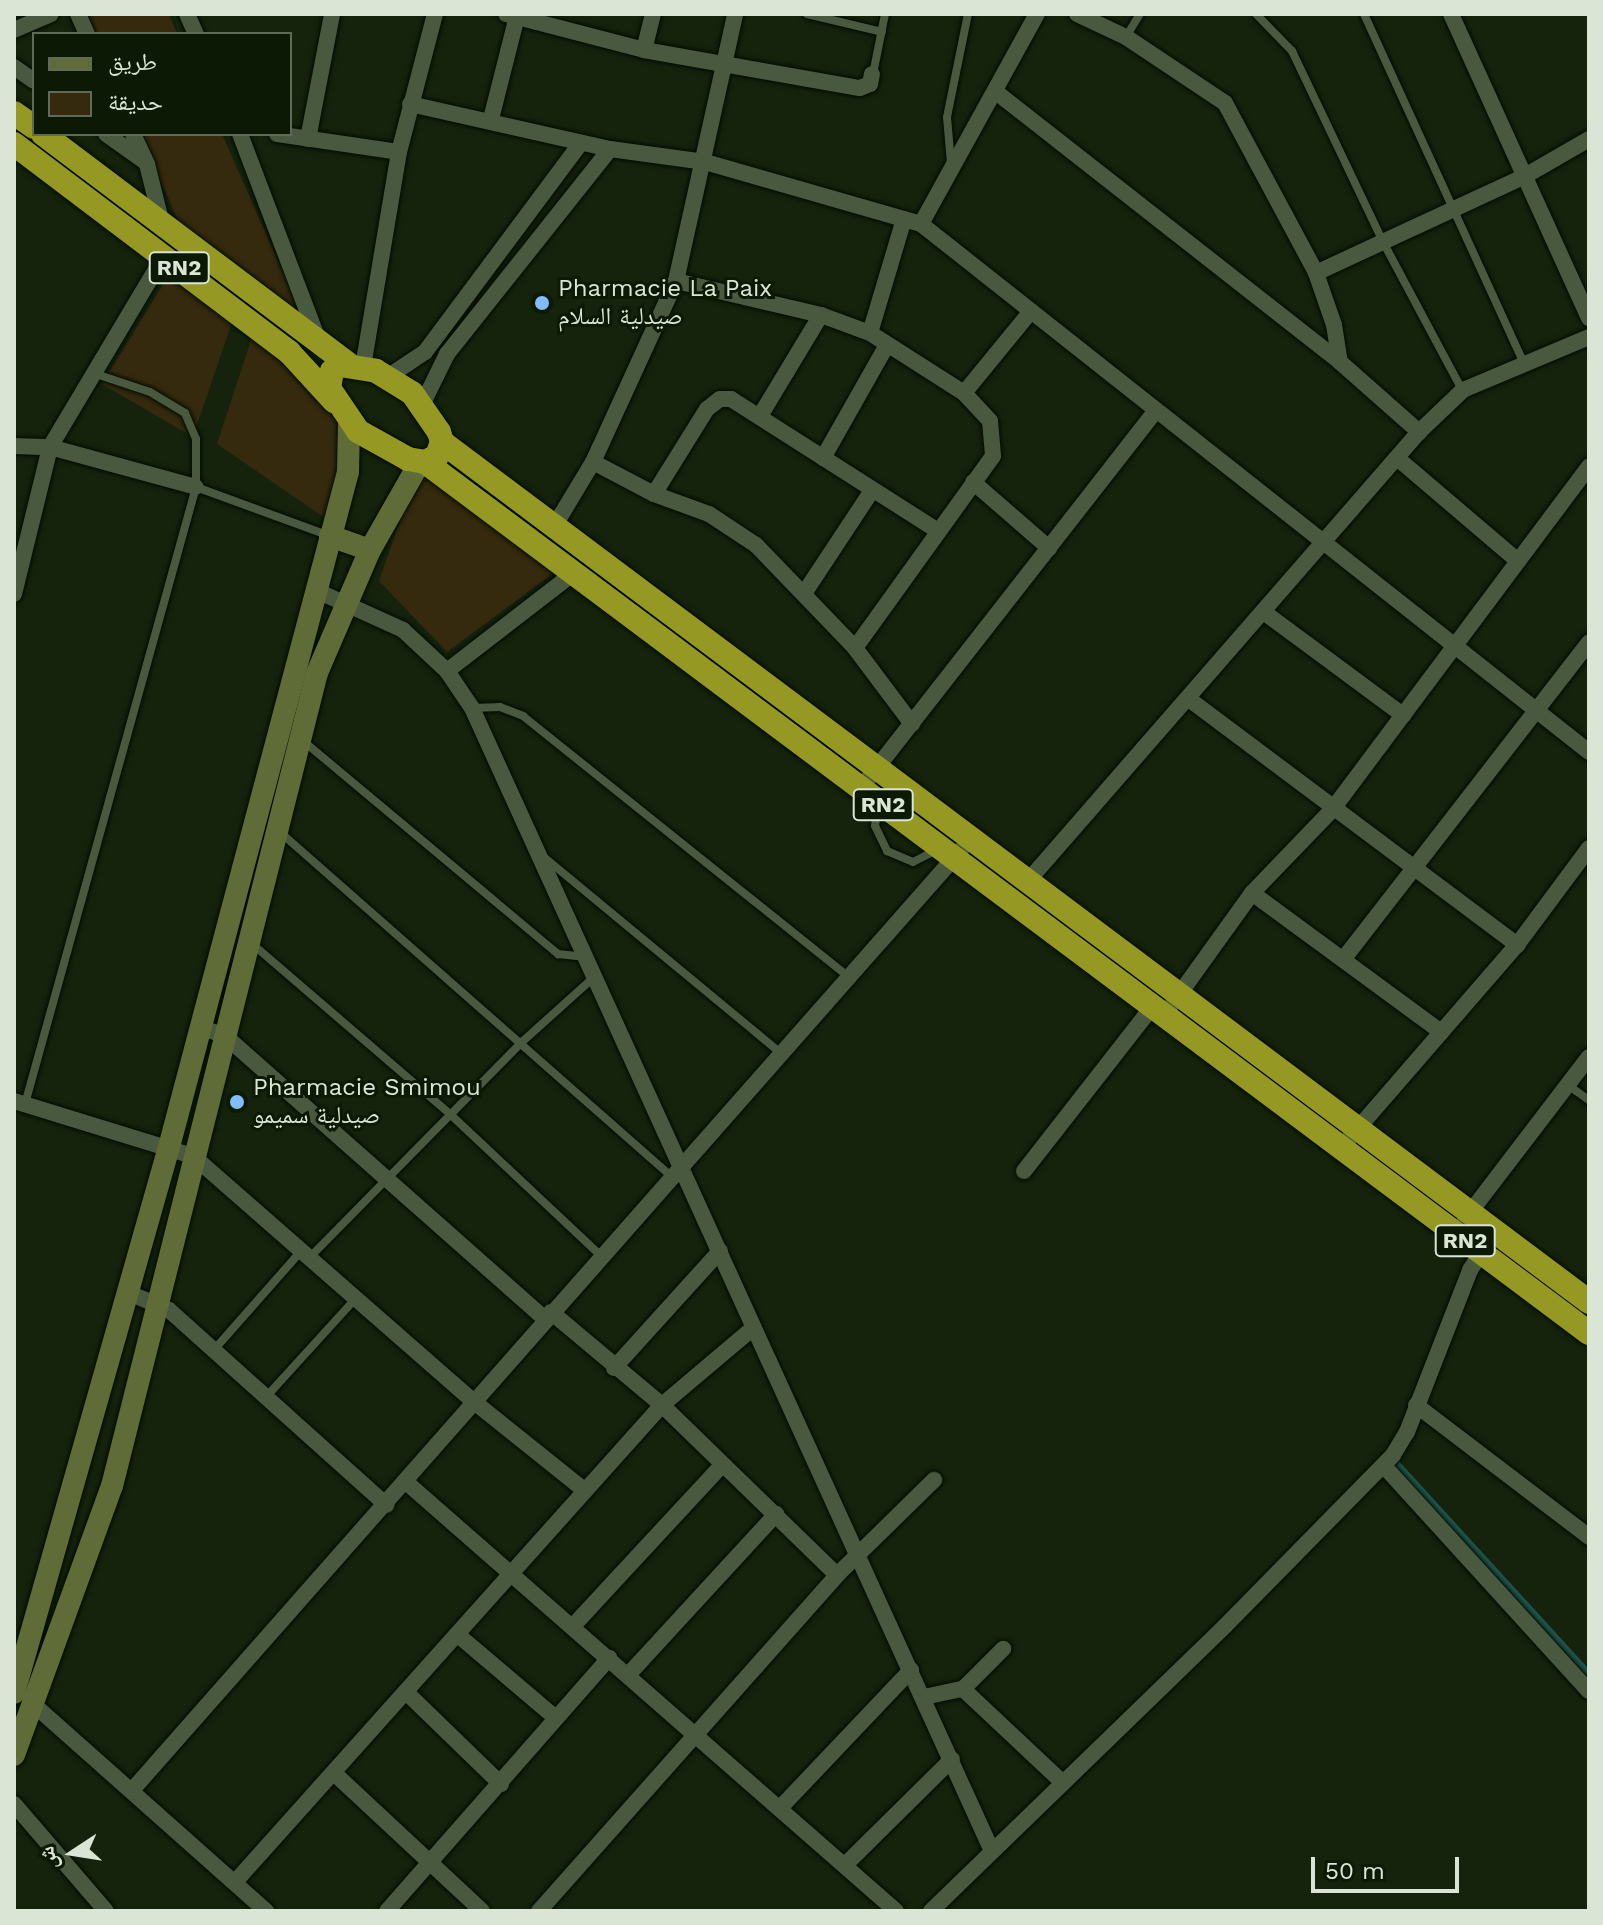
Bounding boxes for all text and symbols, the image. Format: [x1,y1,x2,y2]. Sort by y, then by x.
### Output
legend [32,32,292,136]
text: طريق [108,48,157,76]
text: حديقة [108,88,163,116]
road number: RN2 [147,250,211,286]
place label: Pharmacie La Paix صيدلية السلام [558,275,773,331]
marker: Pharmacie La Paix صيدلية السلام [533,294,551,312]
road number: RN2 [851,787,915,823]
place label: Pharmacie Smimou صيدلية سميمو [253,1074,481,1130]
marker: Pharmacie Smimou صيدلية سميمو [228,1093,246,1111]
road number: RN2 [1433,1223,1497,1259]
north arrow [32,1813,112,1893]
scale bar [1315,1841,1463,1891]
text: ش [33,1844,63,1872]
text: 50 m [1325,1857,1385,1885]

